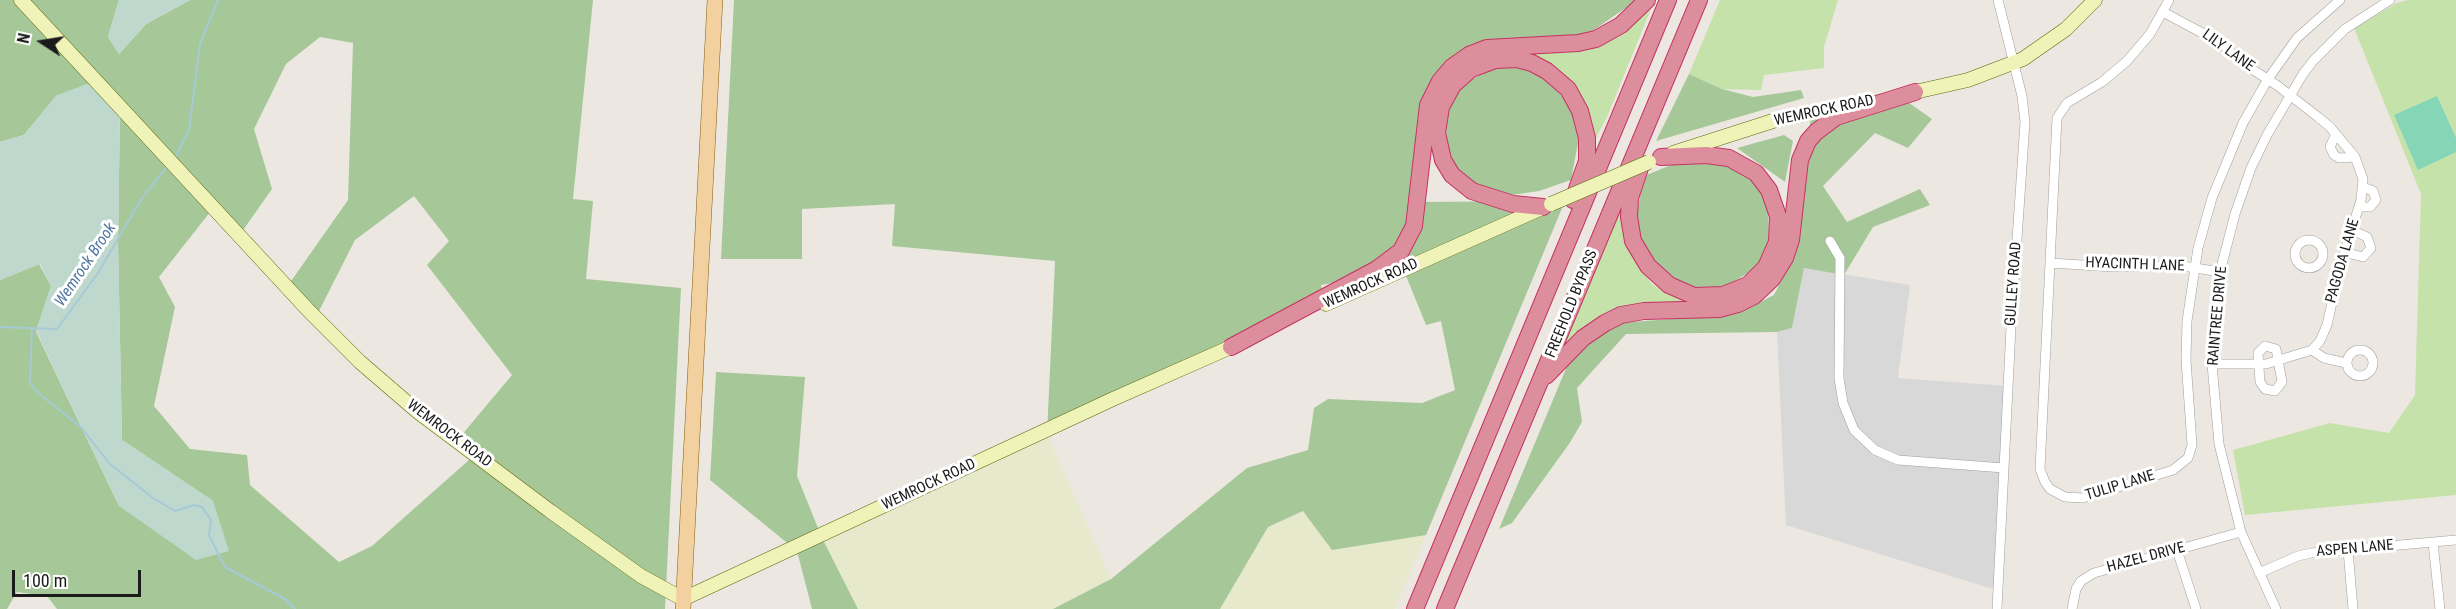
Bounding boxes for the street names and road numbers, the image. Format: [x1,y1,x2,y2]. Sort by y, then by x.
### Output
street label: LILY LANE [2198,26,2258,76]
street label: WEMROCK ROAD [1773,92,1875,130]
street label: PAGODA LANE [2322,217,2364,305]
street label: GULLEY ROAD [2002,241,2026,327]
street label: FREEHOLD BYPASS [1542,247,1602,361]
street label: HYACINTH LANE [2085,254,2185,276]
street label: WEMROCK ROAD [1321,255,1421,313]
street label: RAINTREE DRIVE [2205,266,2231,366]
street label: WEMROCK ROAD [403,396,495,472]
street label: WEMROCK ROAD [879,455,979,515]
street label: TULIP LANE [2083,467,2157,505]
street label: ASPEN LANE [2316,537,2394,561]
street label: HAZEL DRIVE [2105,539,2187,577]

